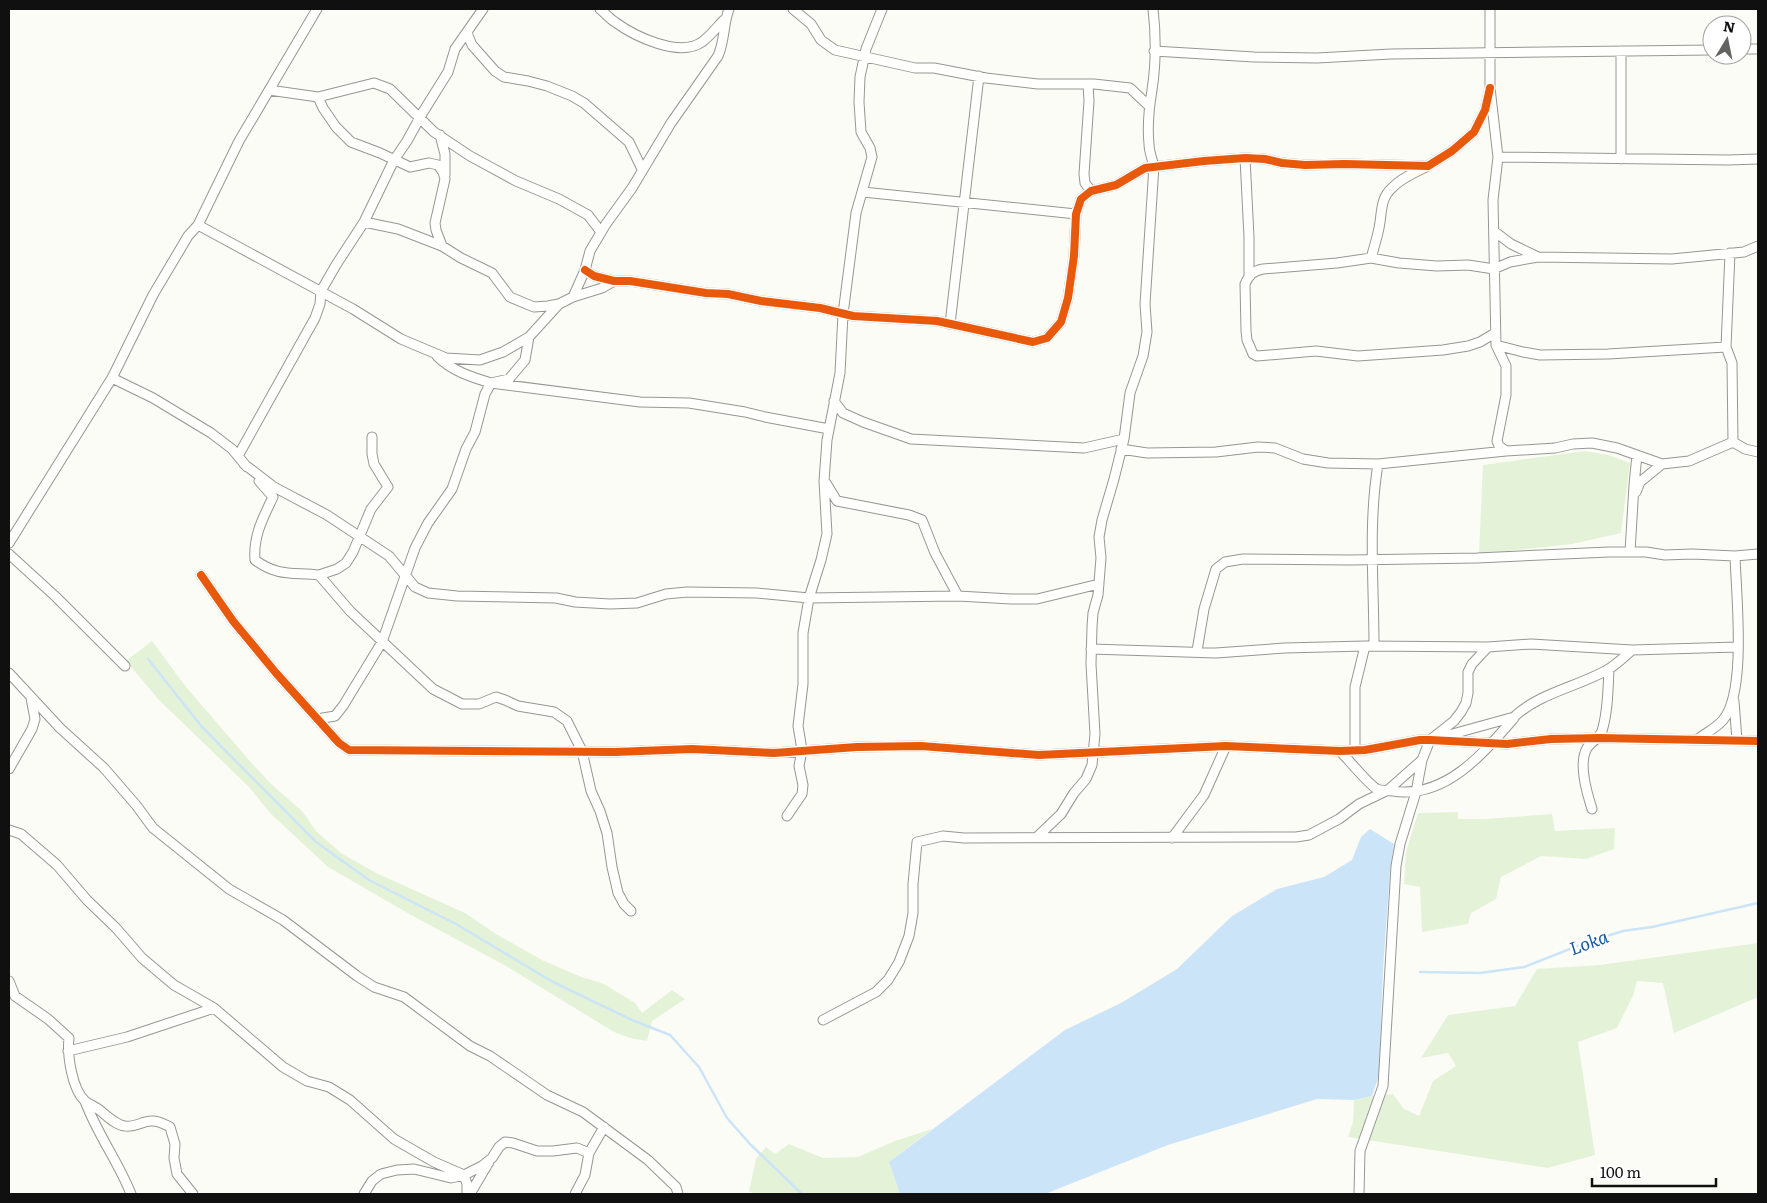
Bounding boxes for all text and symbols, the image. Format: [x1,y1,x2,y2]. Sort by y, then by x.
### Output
north arrow [1702,15,1752,65]
text: N [1722,15,1737,37]
water label: Loka [1565,922,1612,961]
scale bar [1592,1156,1716,1188]
text: 100 m [1600,1160,1641,1183]

